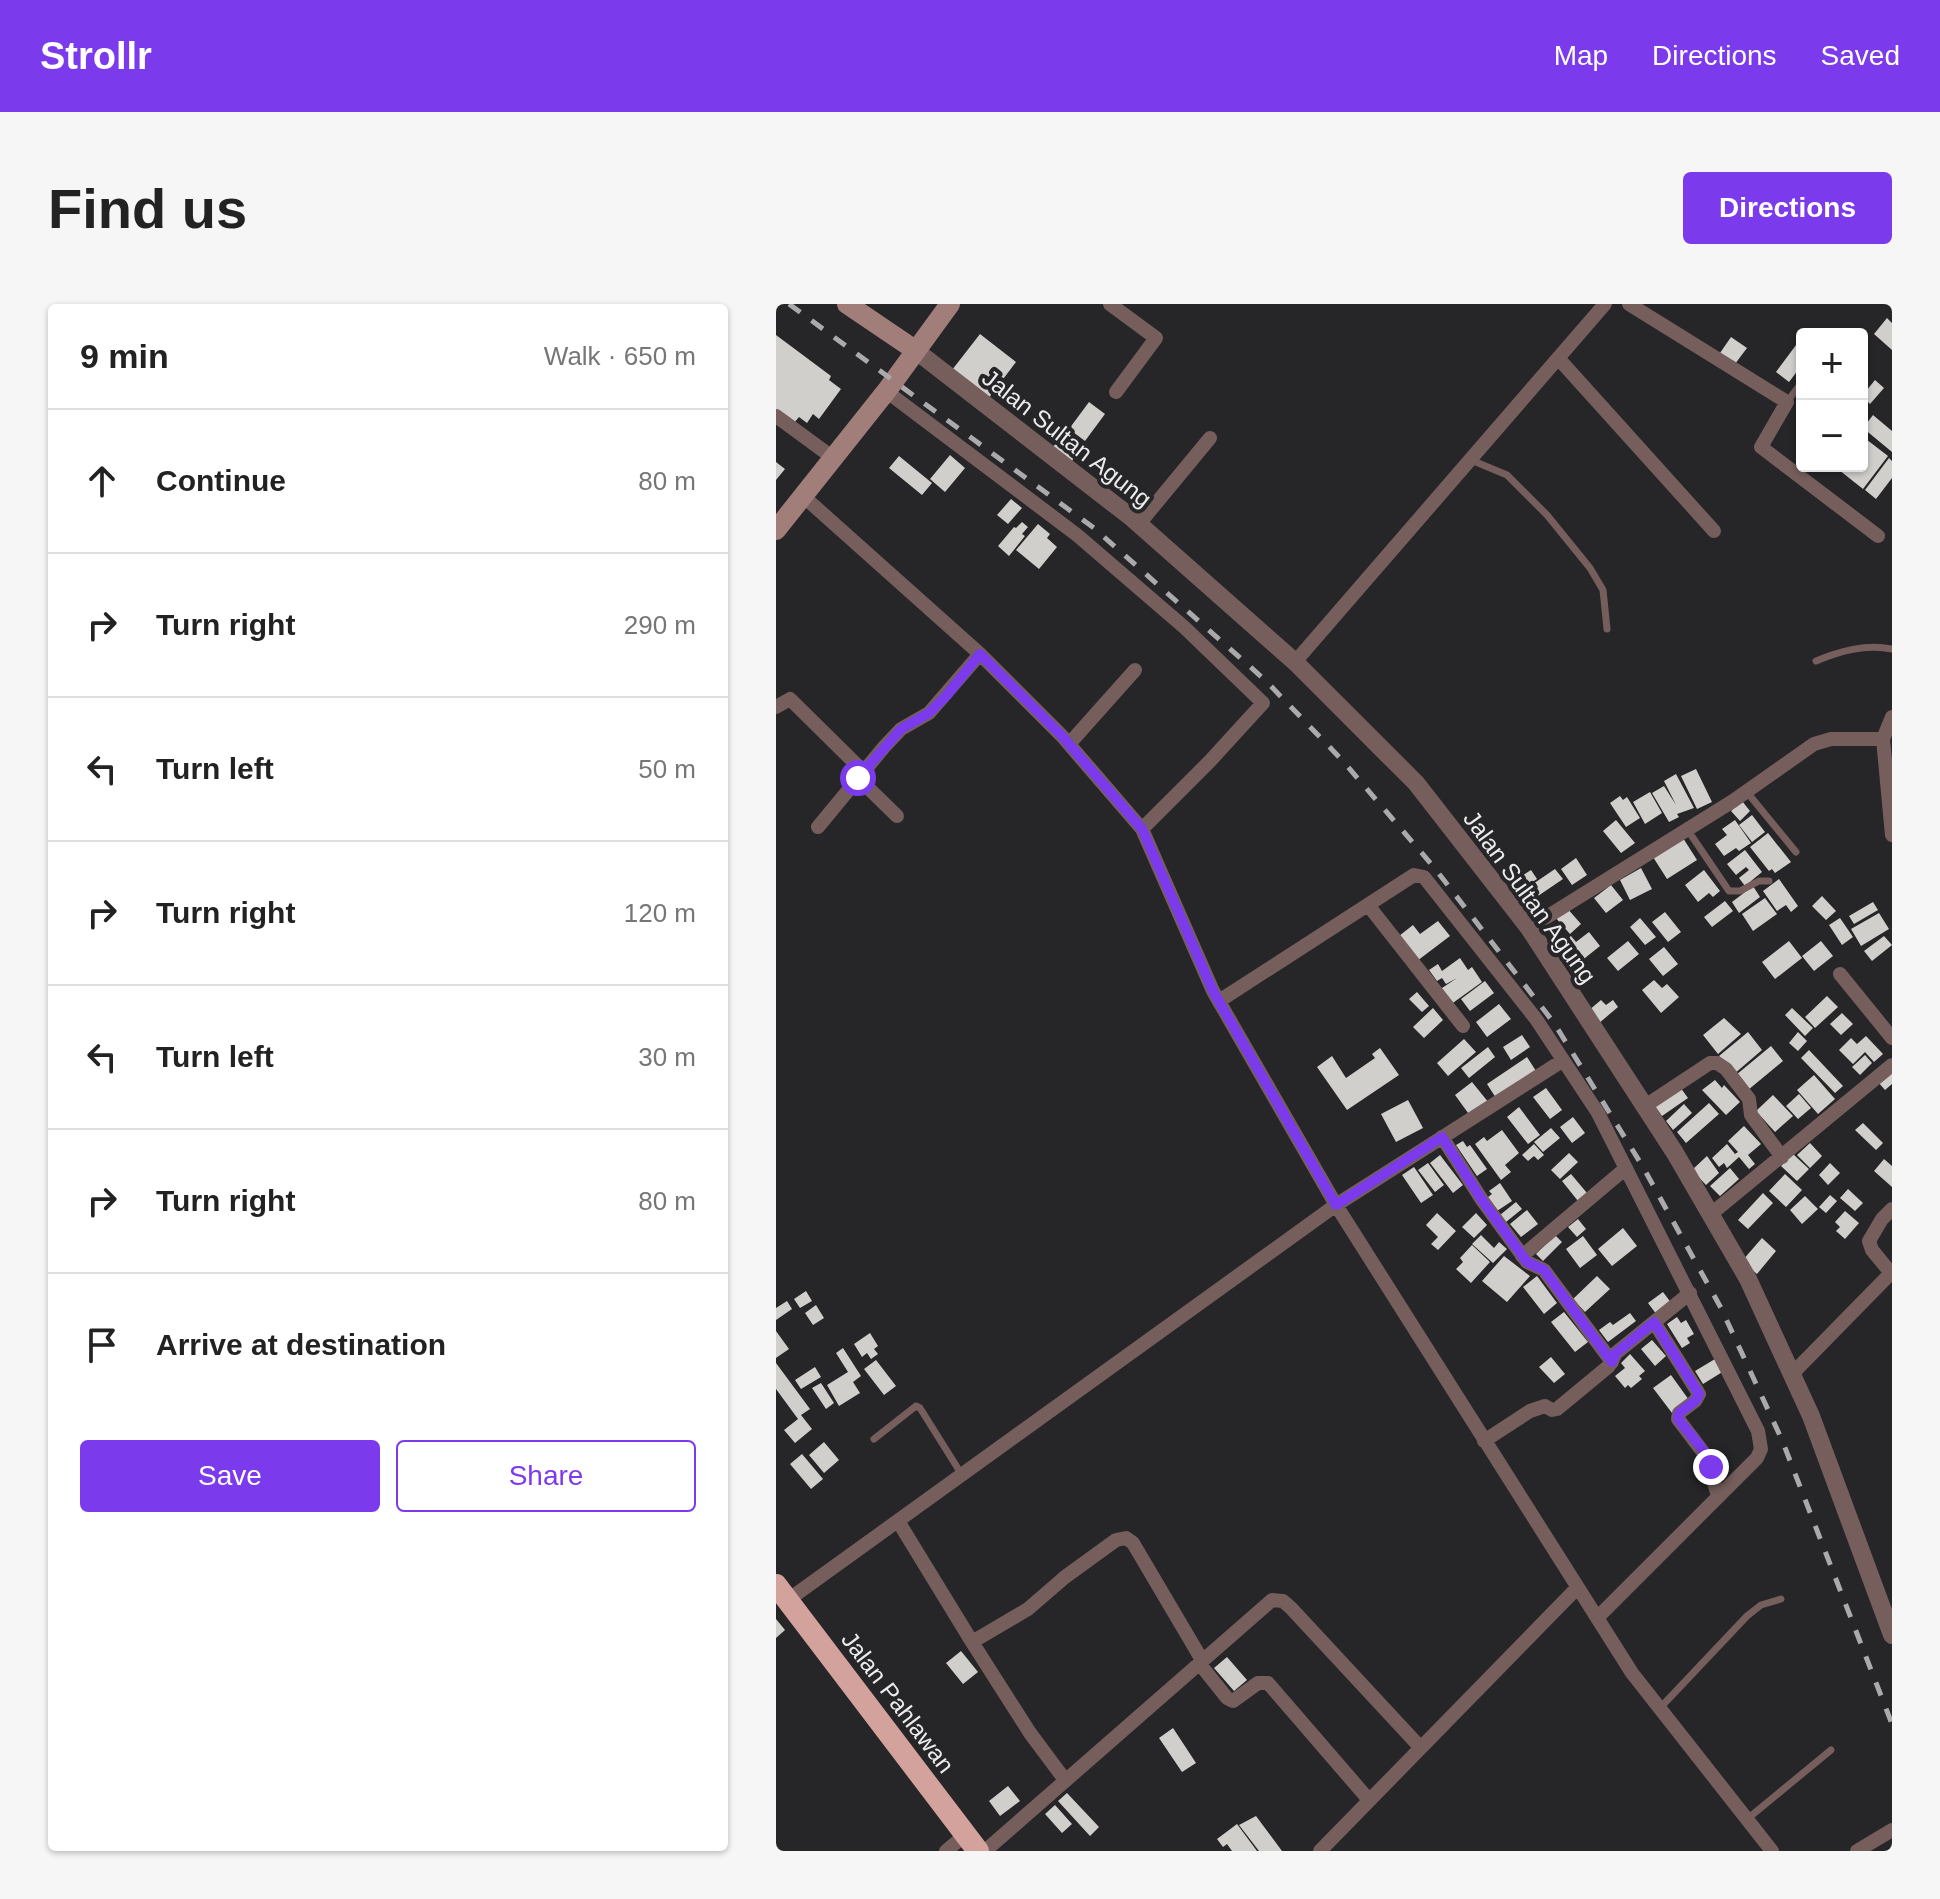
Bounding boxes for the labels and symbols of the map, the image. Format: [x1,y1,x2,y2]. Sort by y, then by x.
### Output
street label: Jalan Sultan Agung [977,364,1157,512]
route start [840,760,876,796]
street label: Jalan Sultan Agung [1458,805,1602,989]
route end [1693,1449,1729,1485]
street label: Jalan Pahlawan [836,1626,960,1778]

